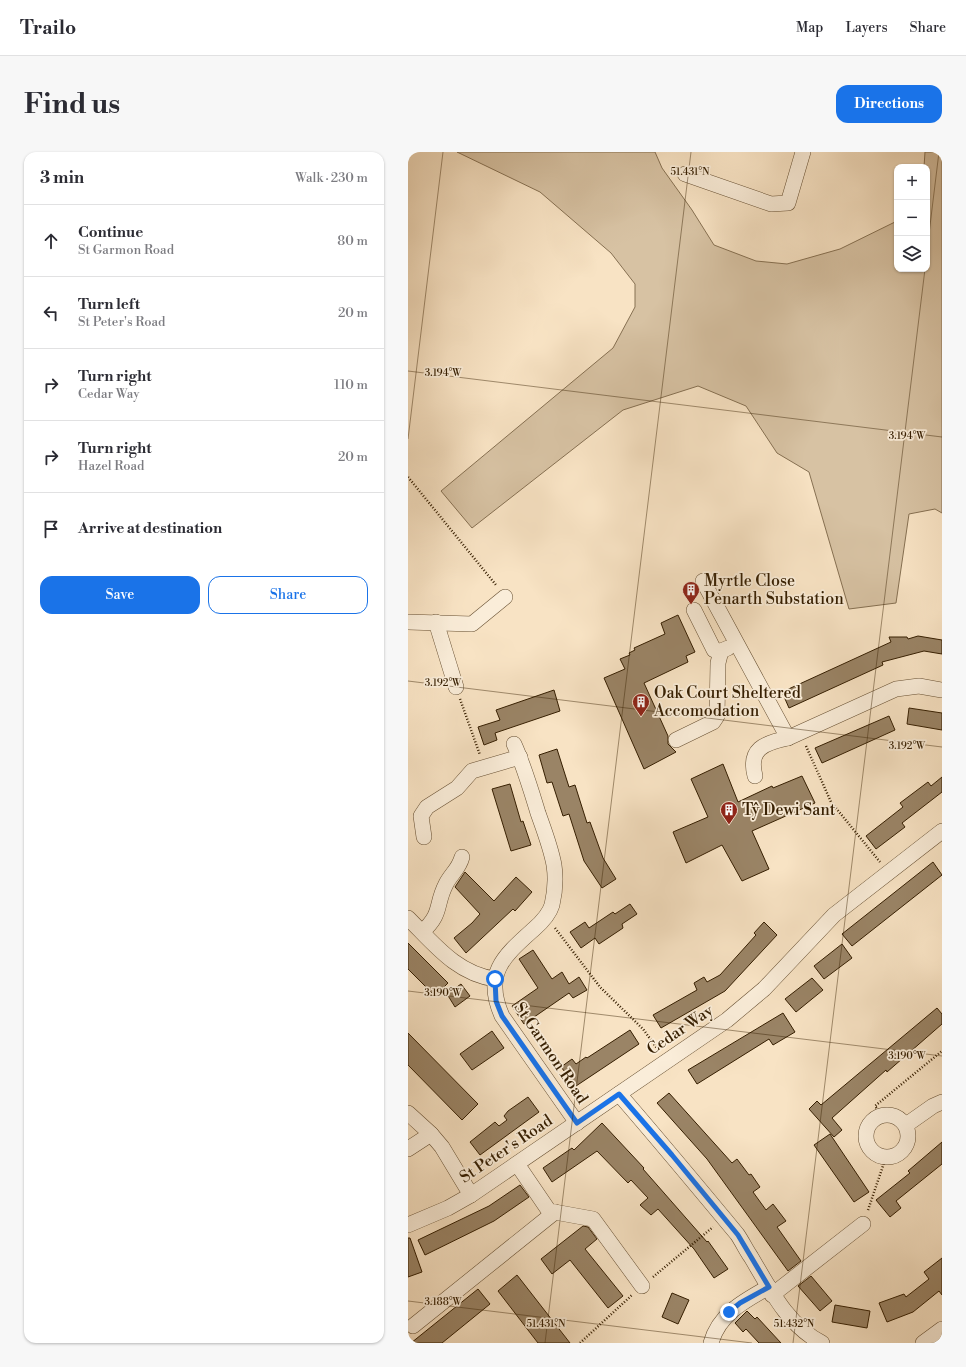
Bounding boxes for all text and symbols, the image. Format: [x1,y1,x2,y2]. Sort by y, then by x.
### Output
text: Trailo [20,16,76,40]
text: Map [796,19,823,37]
text: Layers [845,19,888,37]
text: Share [910,19,946,37]
button: Directions [836,85,942,123]
text: Find us [24,87,120,122]
map controls [894,164,930,272]
button: + [894,164,930,200]
text: 51.431°N [671,166,710,178]
text: 3 min [40,167,84,189]
text: Walk · 230 m [295,170,368,186]
button: − [894,200,930,236]
text: Continue [78,223,143,242]
icon: ahead [40,230,62,252]
text: 80 m [337,233,368,249]
button: layers [894,236,930,272]
text: St Garmon Road [78,242,174,258]
text: Turn left [78,295,140,314]
icon: left [40,302,62,324]
text: 20 m [338,305,368,321]
text: St Peter's Road [78,314,165,330]
text: Turn right [78,367,152,386]
text: 3.194°W [425,367,462,379]
icon: right [40,374,62,396]
text: 110 m [334,377,368,393]
text: Cedar Way [78,386,140,402]
text: 3.194°W [889,430,926,442]
text: Turn right [78,439,152,458]
icon: right [40,446,62,468]
text: 20 m [338,449,368,465]
text: Hazel Road [78,458,144,474]
icon: arrive [40,518,62,540]
text: Arrive at destination [78,519,222,538]
place label: Myrtle Close Penarth Substation [704,571,844,609]
button: Save [40,576,200,614]
button: Share [208,576,368,614]
building icon: Myrtle Close Penarth Substation [681,580,701,605]
text: 3.192°W [425,677,462,689]
place label: Oak Court Sheltered Accomodation [653,683,801,721]
building icon: Oak Court Sheltered Accomodation [631,692,651,717]
text: 3.192°W [889,740,926,752]
building icon: Tŷ Dewi Sant [719,800,739,825]
place label: Tŷ Dewi Sant [742,800,836,820]
route start [486,970,504,988]
text: 3.190°W [424,987,463,999]
street label: St Garmon Road [510,998,592,1108]
street label: Cedar Way [643,1000,717,1059]
text: 3.190°W [888,1050,927,1062]
street label: St Peter's Road [456,1111,556,1187]
text: 3.188°W [424,1296,462,1308]
route end [720,1303,738,1321]
text: 51.431°N [527,1318,566,1330]
text: 51.432°N [774,1318,815,1330]

